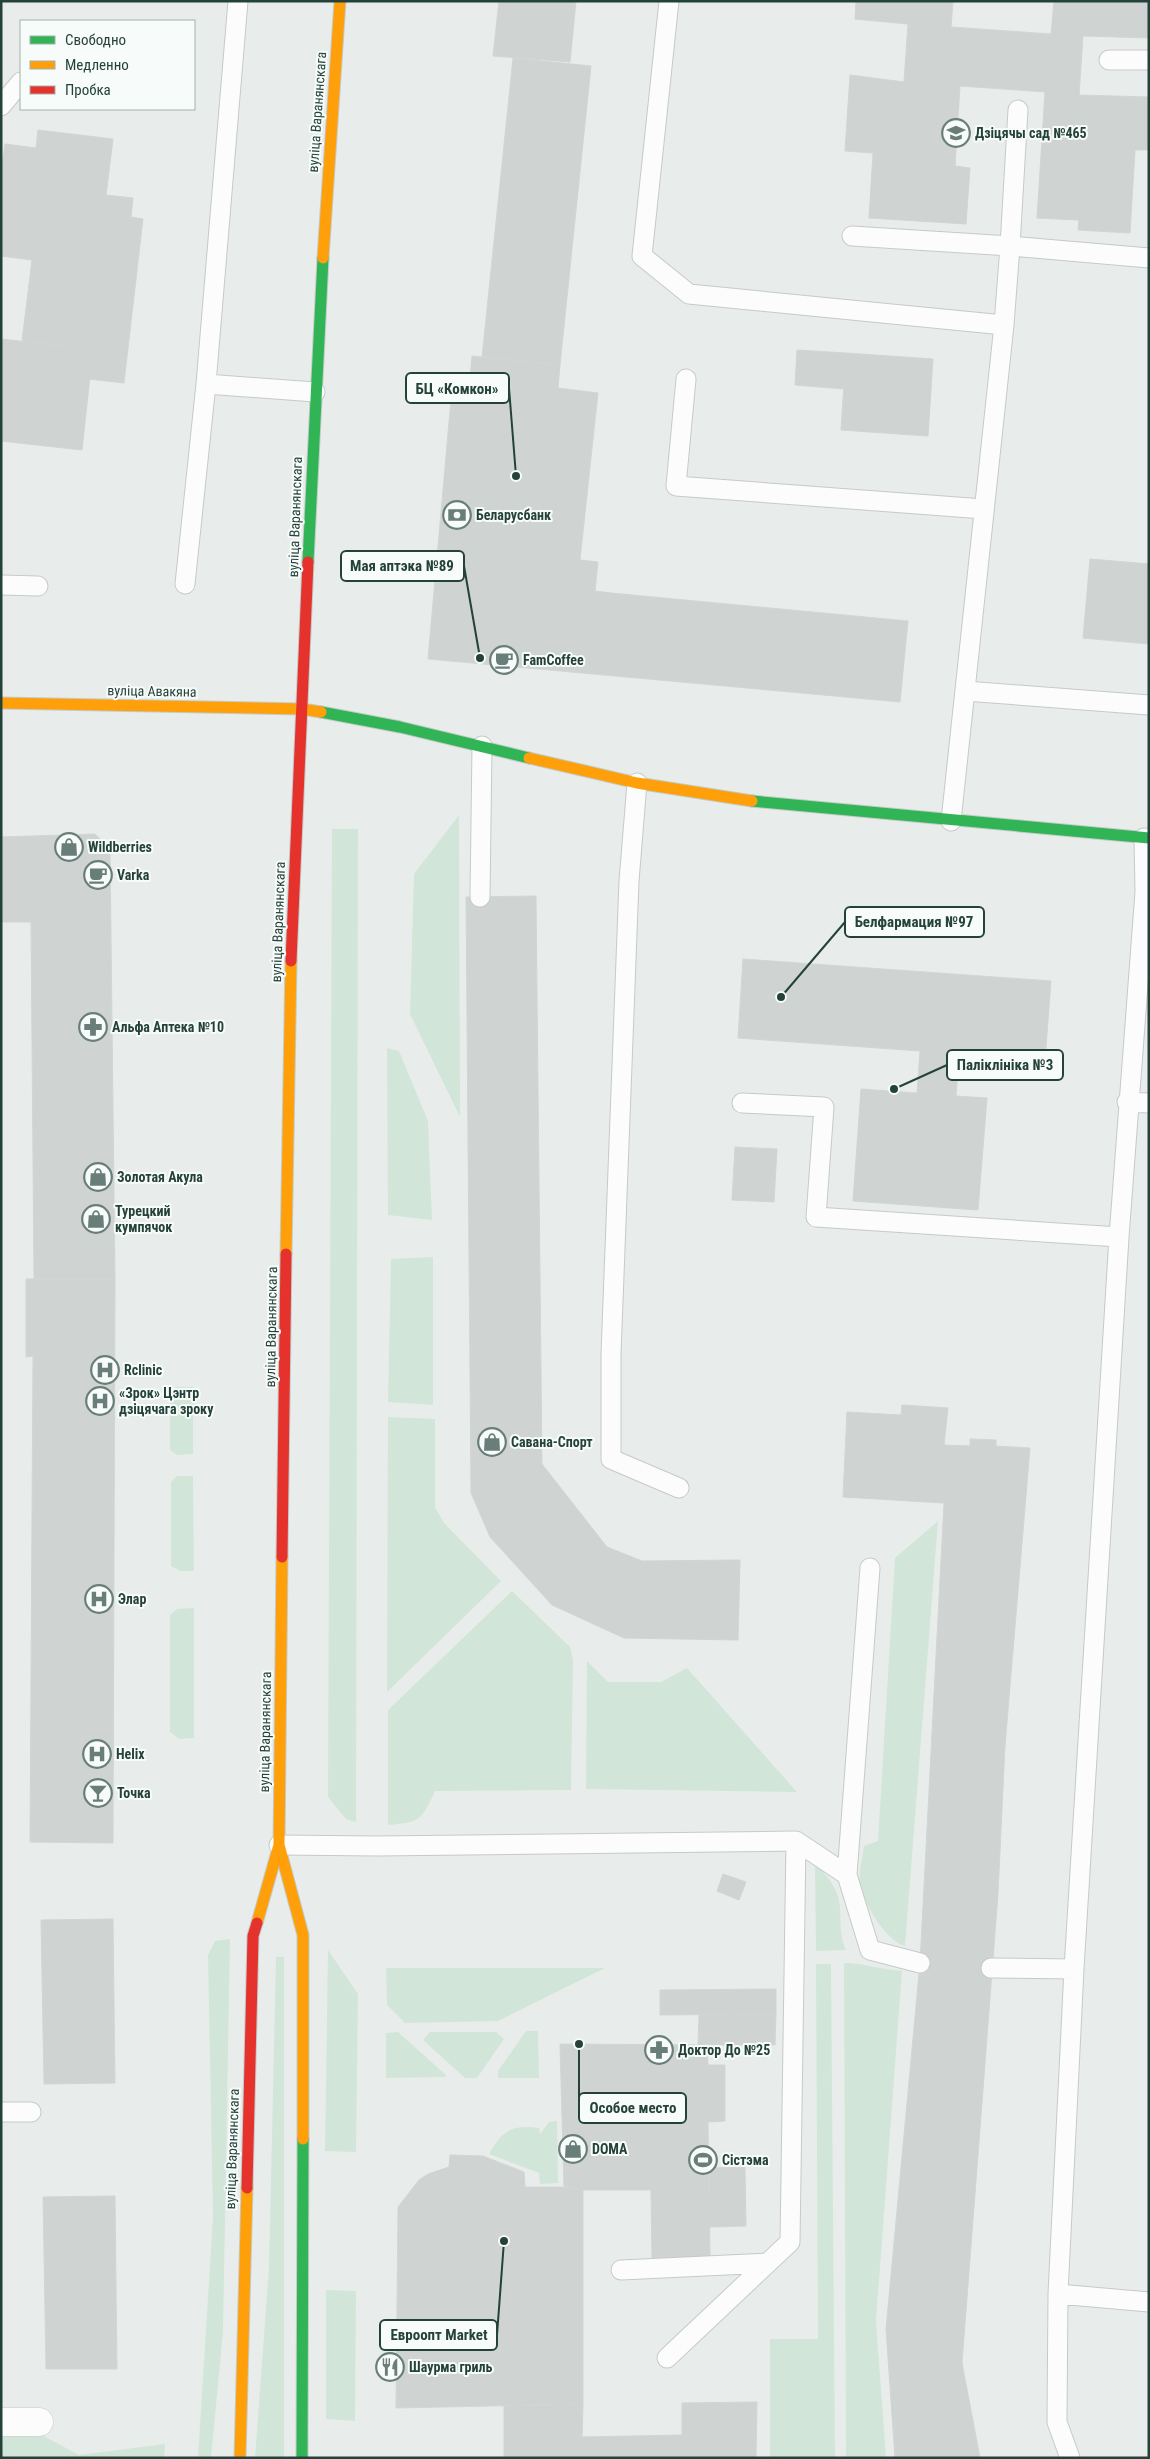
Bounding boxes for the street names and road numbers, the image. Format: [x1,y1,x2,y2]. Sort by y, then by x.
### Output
street label: вуліца Варанянскага [305,51,329,173]
street label: вуліца Варанянскага [285,456,305,578]
street label: вуліца Авакяна [107,682,197,700]
street label: вуліца Варанянскага [268,861,288,983]
street label: вуліца Варанянскага [262,1266,280,1388]
street label: вуліца Варанянскага [256,1671,274,1793]
street label: вуліца Варанянскага [222,2088,242,2210]

